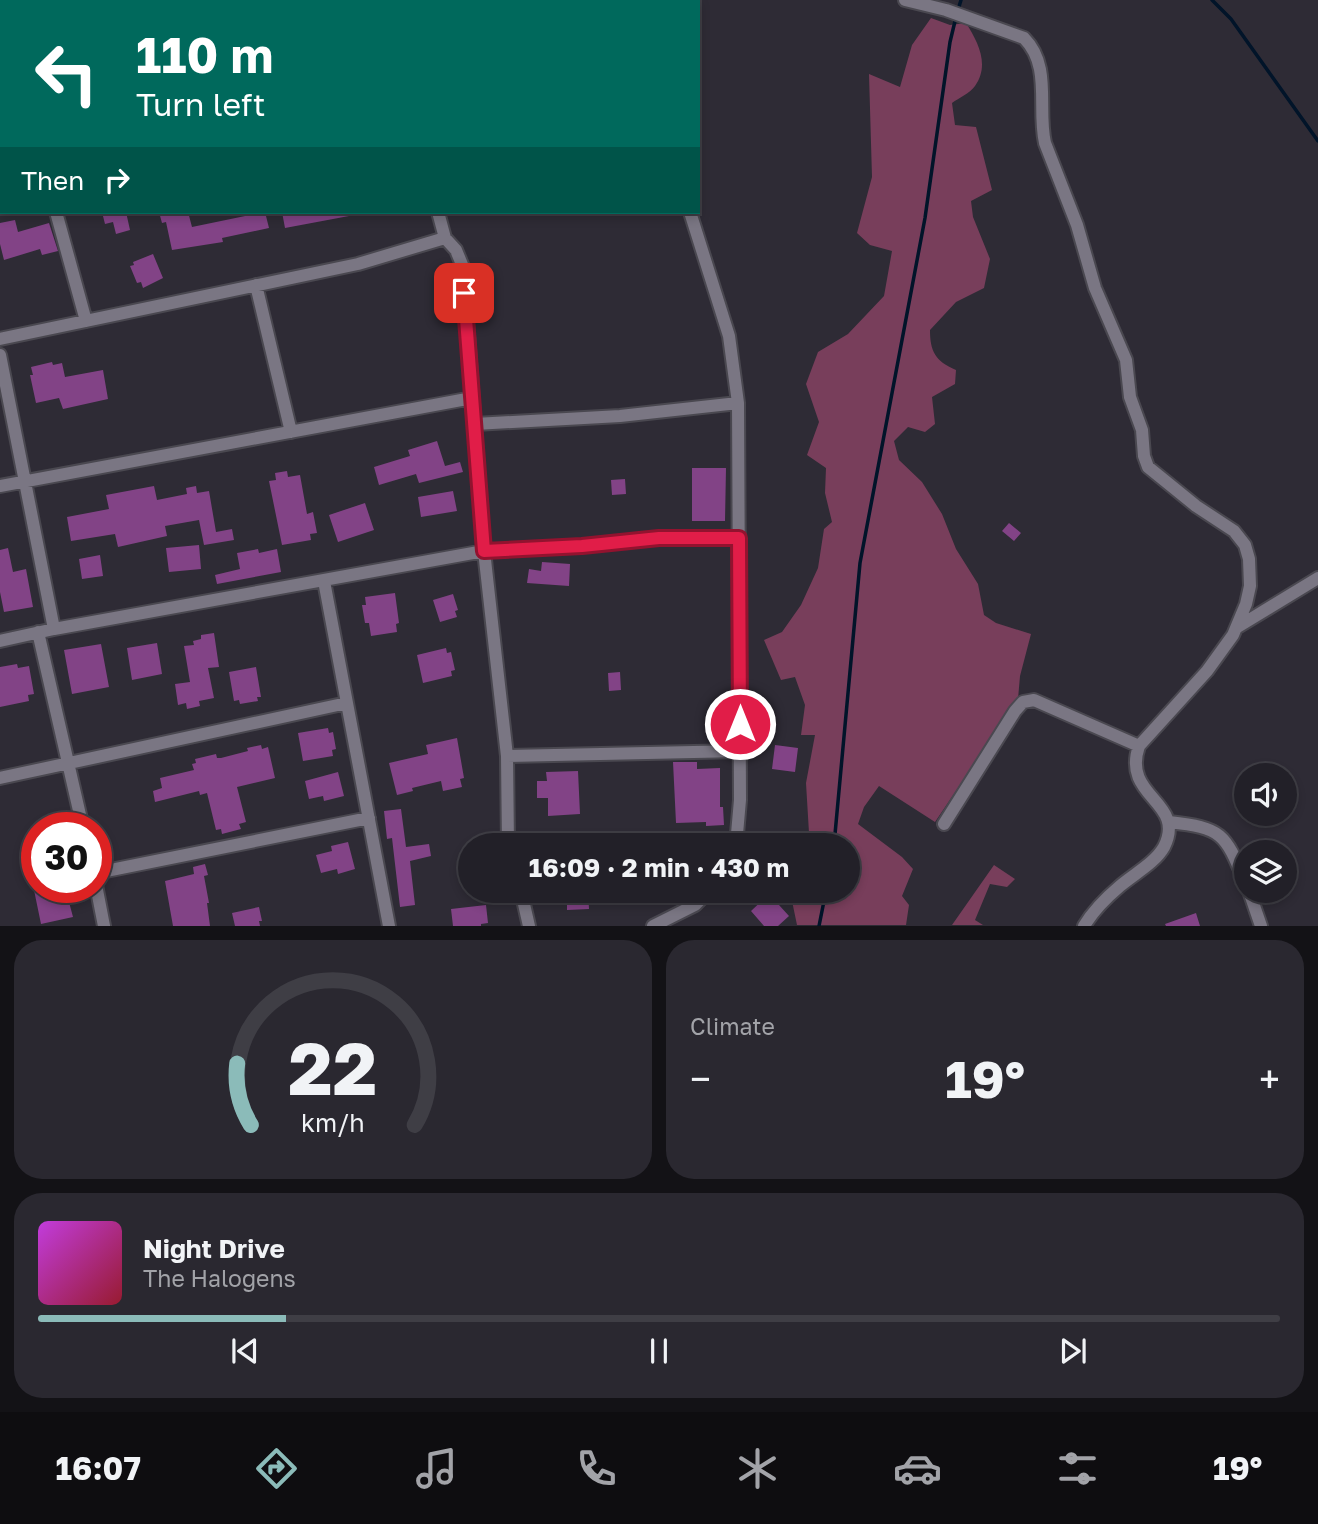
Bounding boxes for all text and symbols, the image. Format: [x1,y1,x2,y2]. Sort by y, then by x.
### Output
text: 110 m [136,25,273,84]
icon: left [21,28,112,119]
text: Turn left [136,85,265,123]
icon: right [98,161,136,199]
text: Then [21,165,84,196]
pin [434,263,494,323]
icon: arrive [445,274,483,312]
position arrow [703,687,777,761]
map controls [1234,763,1297,903]
button: sound [1234,763,1297,826]
speed limit sign: 30 [21,812,112,903]
button: layers [1234,840,1297,903]
text: 16:09 · 2 min · 430 m [529,852,789,883]
text: Climate [690,1012,775,1040]
text: 22 [289,1025,377,1112]
text: 19° [945,1047,1025,1109]
text: − [690,1056,711,1101]
text: + [1259,1056,1280,1101]
text: km/h [301,1107,365,1138]
text: Night Drive [143,1233,285,1264]
text: The Halogens [143,1264,296,1292]
icon: previous [226,1332,264,1370]
icon: pause [640,1332,678,1370]
icon: next [1054,1332,1092,1370]
icon: directions [252,1444,301,1493]
icon: music [412,1444,461,1493]
icon: phone [572,1444,621,1493]
icon: climate [733,1444,782,1493]
icon: car [893,1444,942,1493]
icon: filters [1053,1444,1102,1493]
text: 16:07 [56,1449,141,1487]
text: 19° [1213,1449,1262,1487]

